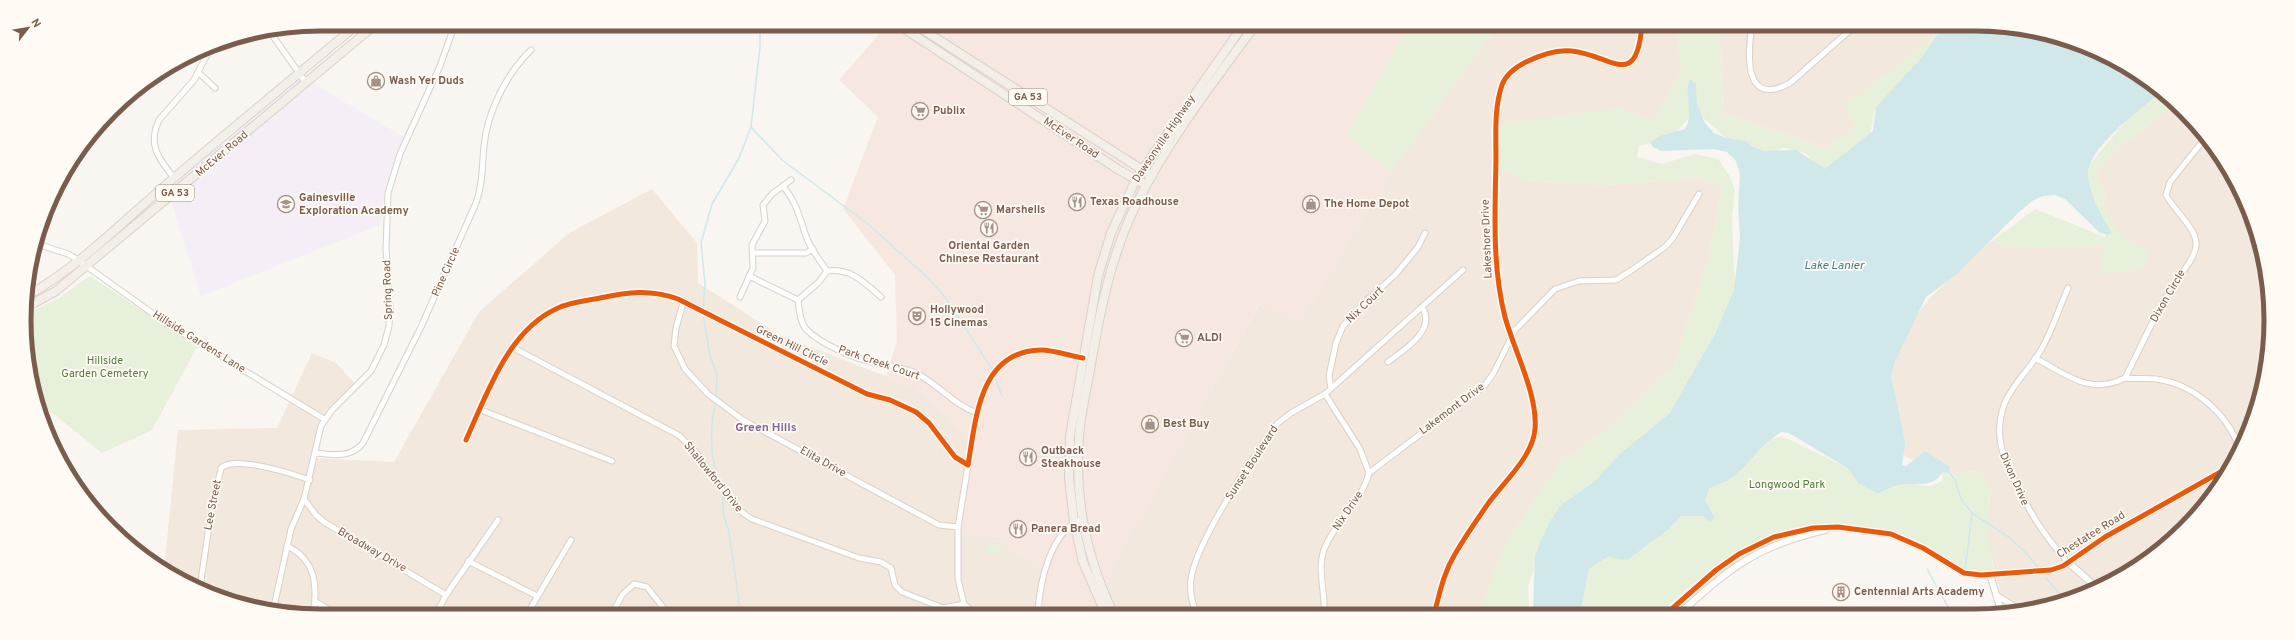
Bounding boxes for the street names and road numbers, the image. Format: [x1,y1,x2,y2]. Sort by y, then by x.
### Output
road number: GA 53 [1009,89,1047,105]
street label: Dawsonville Highway [1129,92,1199,186]
street label: McEver Road [1040,114,1102,162]
street label: McEver Road [193,128,251,180]
road number: GA 53 [156,185,194,201]
street label: Lakeshore Drive [1479,199,1495,279]
street label: Pine Circle [429,245,463,299]
street label: Spring Road [380,260,396,320]
street label: Dixon Circle [2147,267,2189,325]
street label: Nix Court [1343,284,1387,326]
street label: Hillside Gardens Lane [150,308,248,376]
street label: Green Hill Circle [753,322,831,370]
street label: Park Creek Court [837,343,921,383]
street label: Lakemont Drive [1417,380,1487,438]
street label: Sunset Boulevard [1223,423,1281,503]
street label: Shallowford Drive [680,439,746,515]
street label: Elita Drive [797,444,849,480]
street label: Dixon Drive [1996,450,2032,508]
street label: Lee Street [201,479,225,531]
street label: Nix Drive [1330,488,1366,534]
street label: Chestatee Road [2054,508,2128,562]
street label: Broadway Drive [335,525,409,576]

